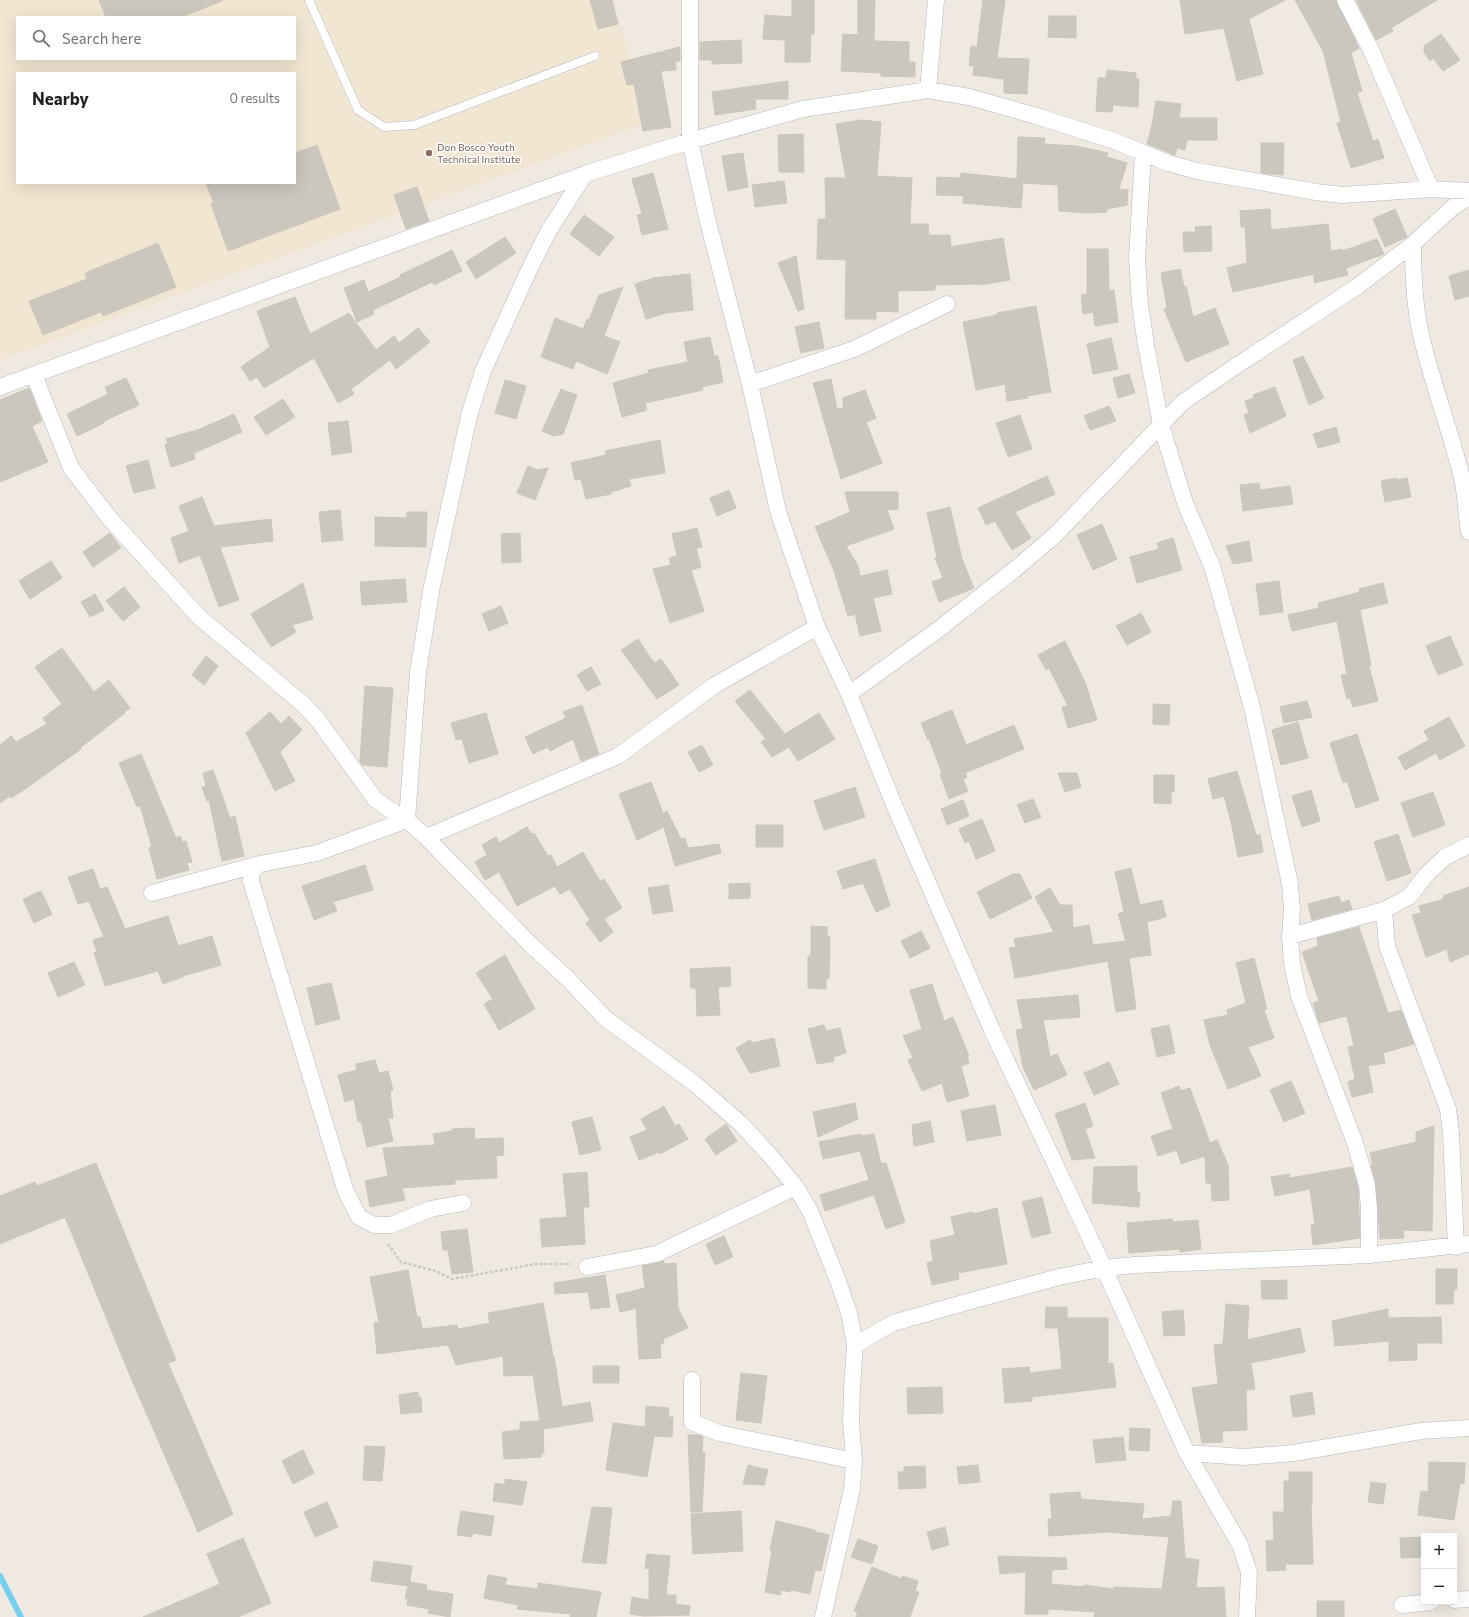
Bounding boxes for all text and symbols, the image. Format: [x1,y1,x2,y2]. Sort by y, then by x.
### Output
search box [16,16,296,60]
icon: search [30,27,52,49]
text: Search here [62,29,141,47]
text: Nearby [32,88,89,109]
text: 0 results [229,90,280,106]
place label: Don Bosco Youth Technical Institute [437,141,520,165]
marker: Don Bosco Youth Technical Institute [424,148,434,158]
map controls [1421,1533,1457,1605]
button: + [1421,1533,1457,1569]
button: − [1421,1569,1457,1605]

